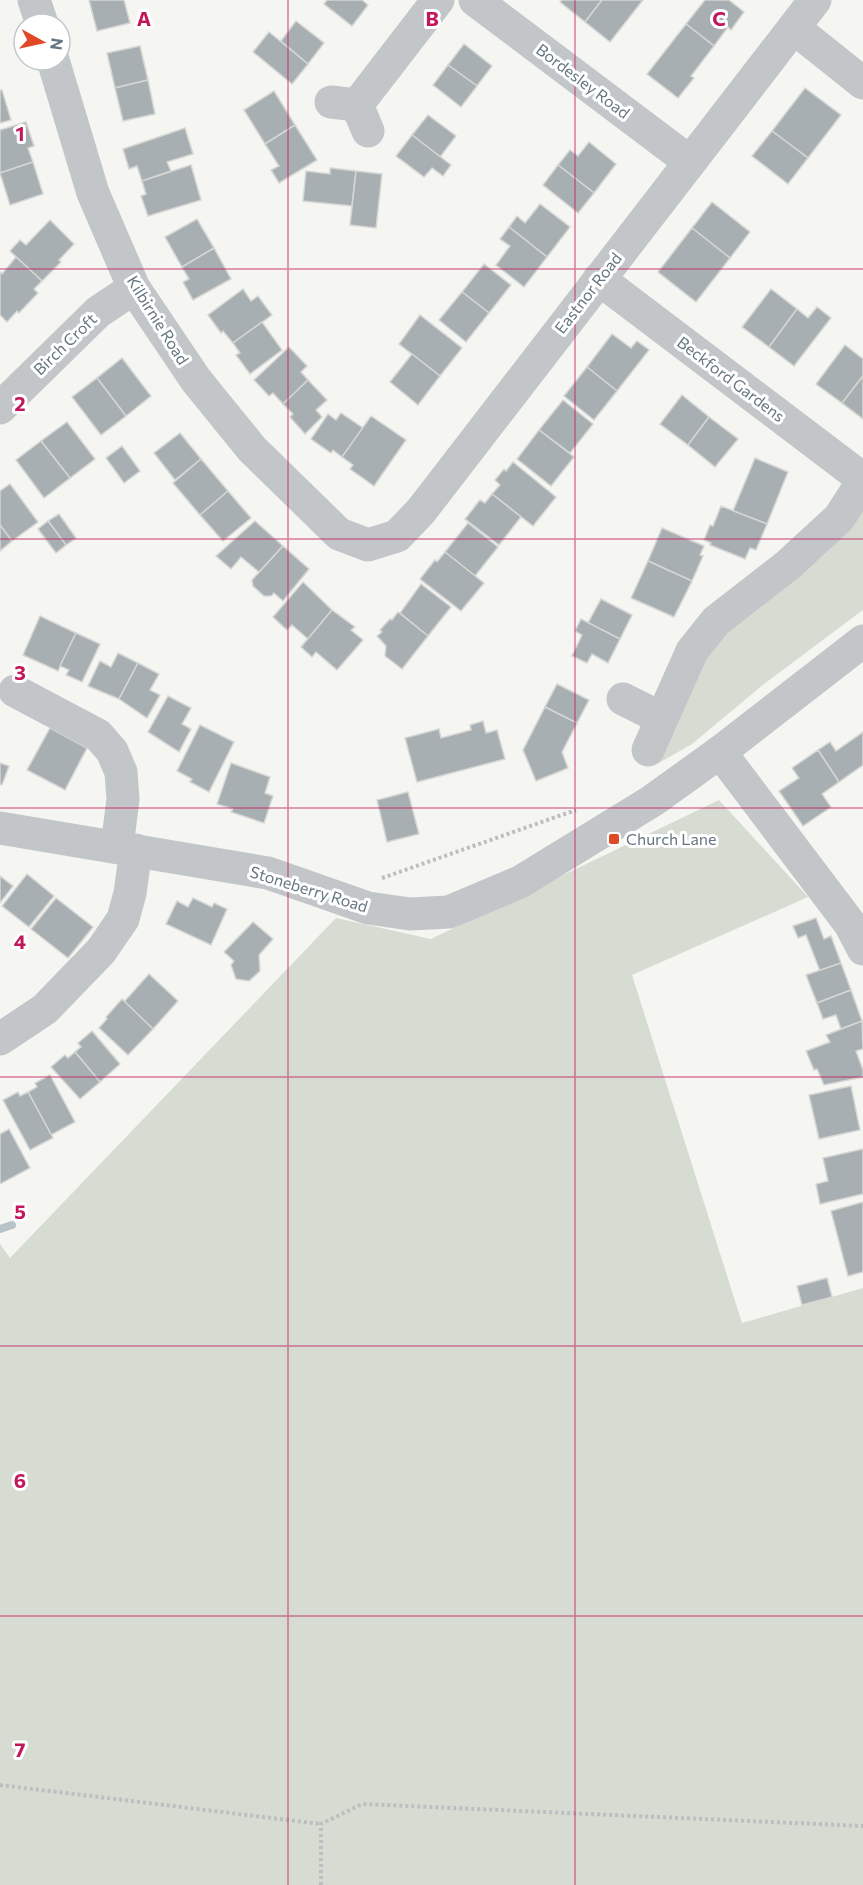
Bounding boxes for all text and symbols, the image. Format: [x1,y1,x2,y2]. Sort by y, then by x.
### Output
text: A [137,6,151,30]
text: B [425,6,439,30]
text: C [712,6,726,30]
north arrow [12,12,72,72]
text: N [47,37,68,51]
street label: Bordesley Road [533,39,634,122]
text: 1 [15,121,25,145]
street label: Eastnor Road [550,249,625,337]
street label: Kilbirnie Road [124,272,193,368]
street label: Birch Croft [29,309,100,378]
street label: Beckford Gardens [674,332,789,425]
text: 2 [14,391,26,415]
text: 3 [14,660,26,684]
place label: Church Lane [626,829,716,848]
marker: Church Lane [607,832,621,846]
street label: Stoneberry Road [248,862,370,915]
text: 4 [14,929,26,953]
text: 5 [14,1199,26,1223]
text: 6 [14,1468,26,1492]
text: 7 [15,1737,26,1761]

